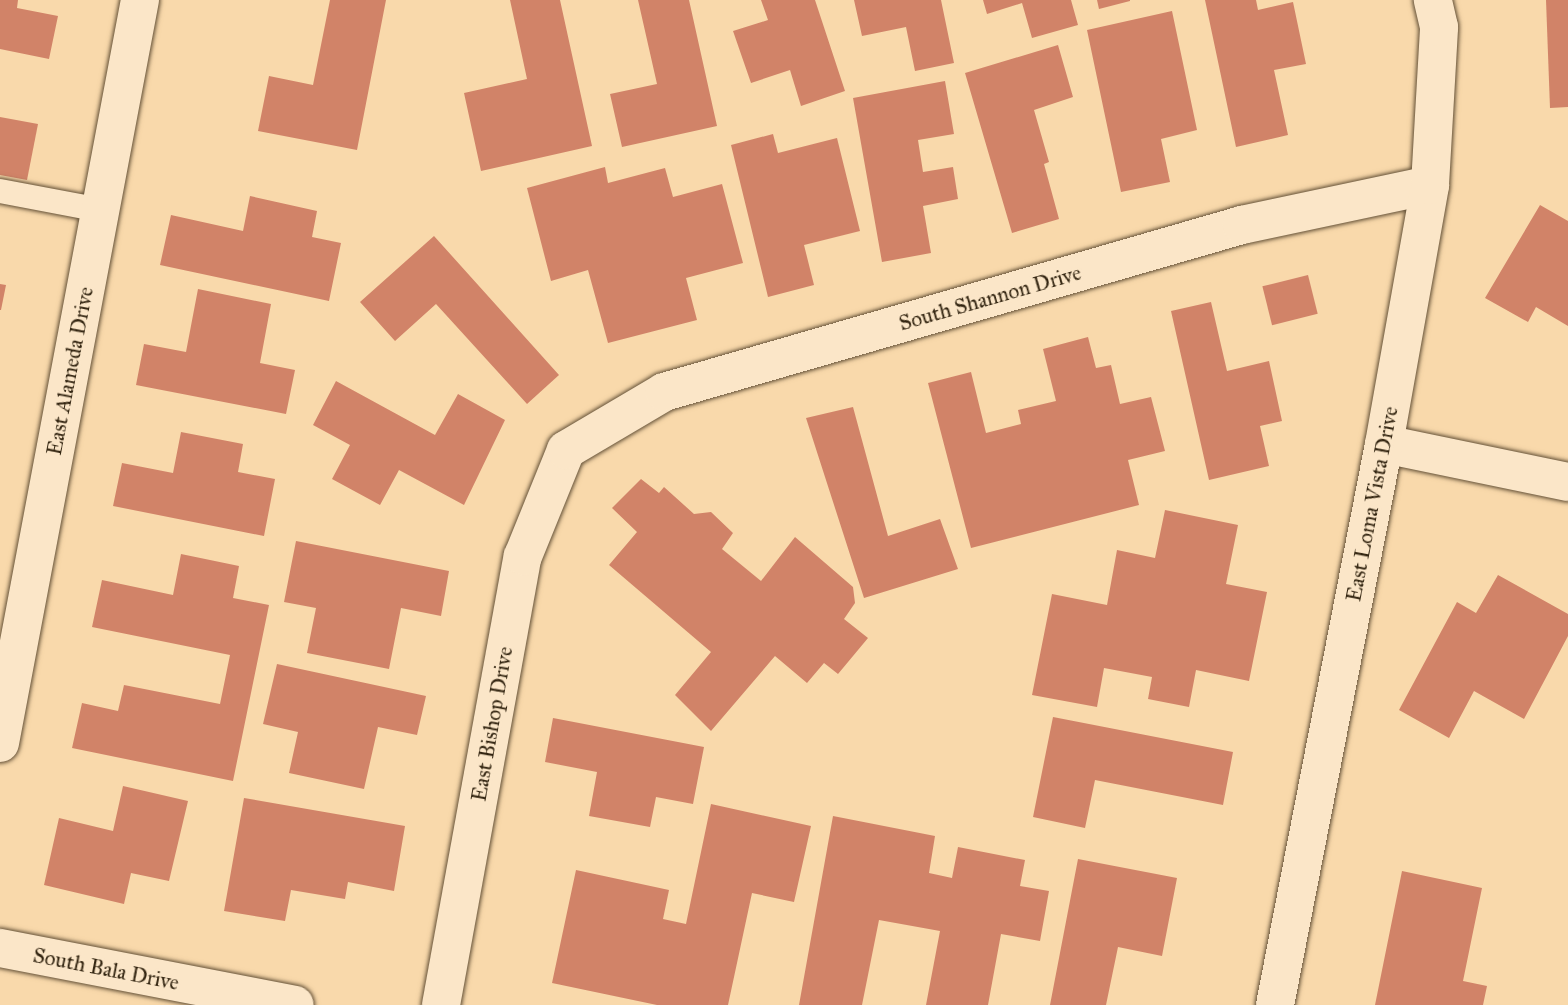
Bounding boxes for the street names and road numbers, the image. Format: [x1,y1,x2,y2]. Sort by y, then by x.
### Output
street label: South Shannon Drive [896,260,1084,336]
street label: East Alameda Drive [41,285,99,457]
street label: East Loma Vista Drive [1341,404,1403,604]
street label: East Bishop Drive [466,645,518,803]
street label: South Bala Drive [31,943,181,995]

